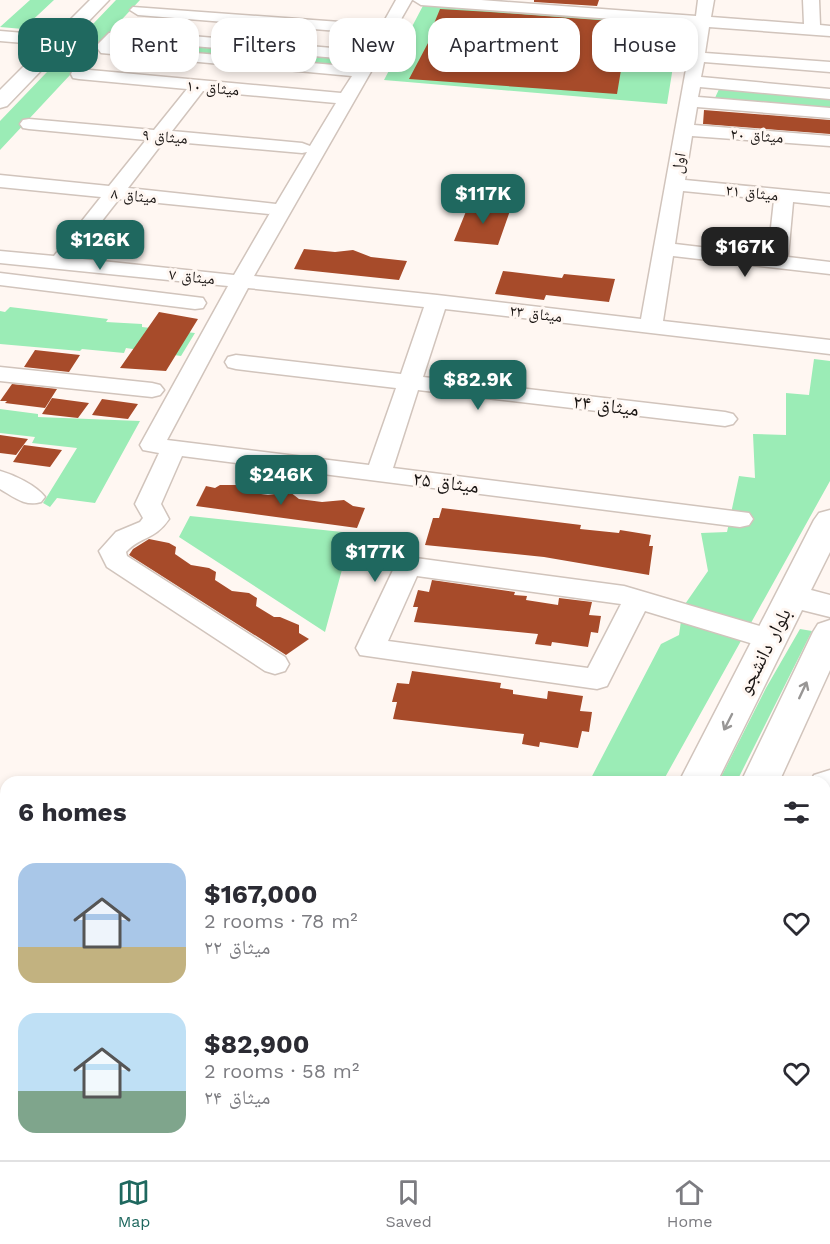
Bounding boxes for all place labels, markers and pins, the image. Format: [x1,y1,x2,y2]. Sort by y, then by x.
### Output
pin: $117K [441,174,525,225]
pin: $126K [58,220,142,271]
pin: $167K [703,227,787,278]
pin: $82.9K [429,360,527,411]
pin: $246K [239,455,323,506]
pin: $177K [333,532,417,583]

